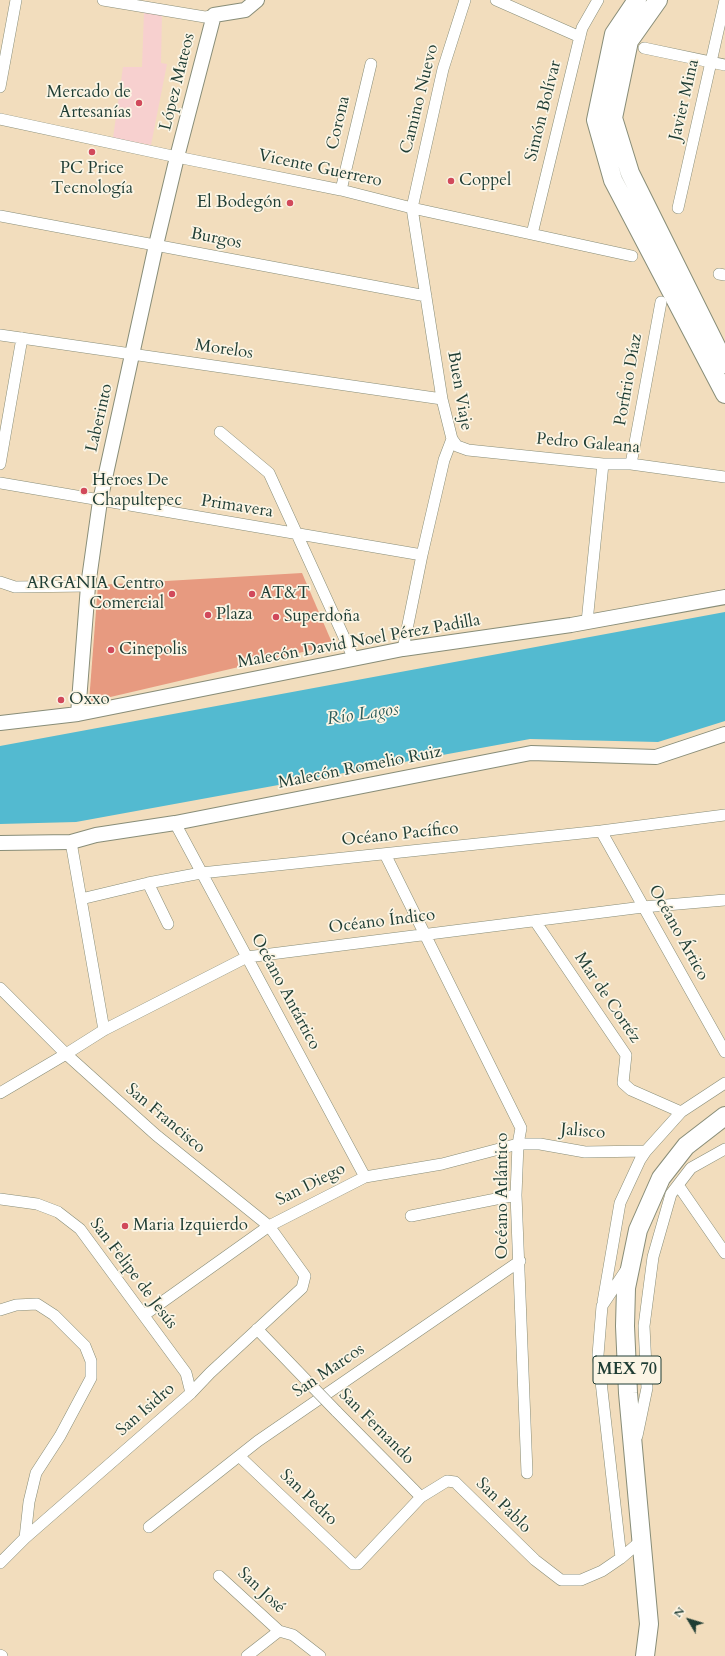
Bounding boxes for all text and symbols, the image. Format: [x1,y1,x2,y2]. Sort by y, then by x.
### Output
street label: López Mateos [156,31,200,133]
street label: Camino Nuevo [397,42,443,156]
street label: Javier Mina [666,57,704,143]
street label: Simón Bolívar [522,59,566,163]
place label: Mercado de Artesanías [46,83,131,123]
street label: Corona [323,94,355,152]
marker: Mercado de Artesanías [134,98,144,108]
street label: Vicente Guerrero [256,146,384,192]
marker: PC Price Tecnología [87,147,97,157]
place label: PC Price Tecnología [51,159,133,199]
place label: Coppel [459,171,511,191]
marker: Coppel [446,176,456,186]
place label: El Bodegón [197,193,282,213]
marker: El Bodegón [285,198,295,208]
street label: Burgos [189,224,243,254]
street label: Porfirio Díaz [611,332,647,428]
street label: Morelos [194,336,254,364]
street label: Buen Viaje [442,350,476,432]
street label: Laberinto [82,382,118,454]
street label: Pedro Galeana [535,429,641,459]
place label: Heroes De Chapultepec [92,471,182,511]
marker: Heroes De Chapultepec [79,486,89,496]
street label: Primavera [200,491,274,523]
place label: ARGANIA Centro Comercial [26,574,164,614]
place label: AT&T [260,584,310,604]
marker: ARGANIA Centro Comercial [167,589,177,599]
marker: AT&T [247,589,257,599]
place label: Plaza [216,605,253,625]
place label: Superdoña [284,607,360,627]
marker: Plaza [203,610,213,620]
street label: Malecón David Noel Pérez Padilla [236,611,482,673]
marker: Superdoña [271,612,281,622]
place label: Cinepolis [119,640,187,660]
marker: Cinepolis [106,645,116,655]
place label: Oxxo [69,690,110,710]
marker: Oxxo [56,695,66,705]
water label: Río Lagos [326,699,400,731]
street label: Malecón Romelio Ruiz [277,742,443,794]
street label: Océano Pacífico [341,819,459,851]
street label: Océano Ártico [643,882,713,984]
street label: Océano Índico [328,905,436,939]
street label: Océano Antártico [246,930,324,1054]
street label: Mar de Cortéz [569,949,645,1047]
street label: San Francisco [121,1080,209,1158]
street label: Jalisco [560,1120,606,1144]
street label: Océano Atlántico [493,1133,513,1259]
street label: San Diego [273,1159,349,1211]
street label: San Felipe de Jesús [85,1215,181,1333]
place label: Maria Izquierdo [133,1216,248,1236]
marker: Maria Izquierdo [120,1221,130,1231]
street label: San Marcos [289,1340,369,1402]
road number: MEX 70 [593,1356,661,1384]
street label: San Isidro [113,1379,179,1441]
street label: San Fernando [334,1385,418,1469]
street label: San Pedro [275,1466,341,1530]
street label: San Pablo [471,1474,535,1538]
street label: San José [233,1564,289,1618]
north arrow [669,1600,709,1640]
text: N [670,1604,688,1621]

